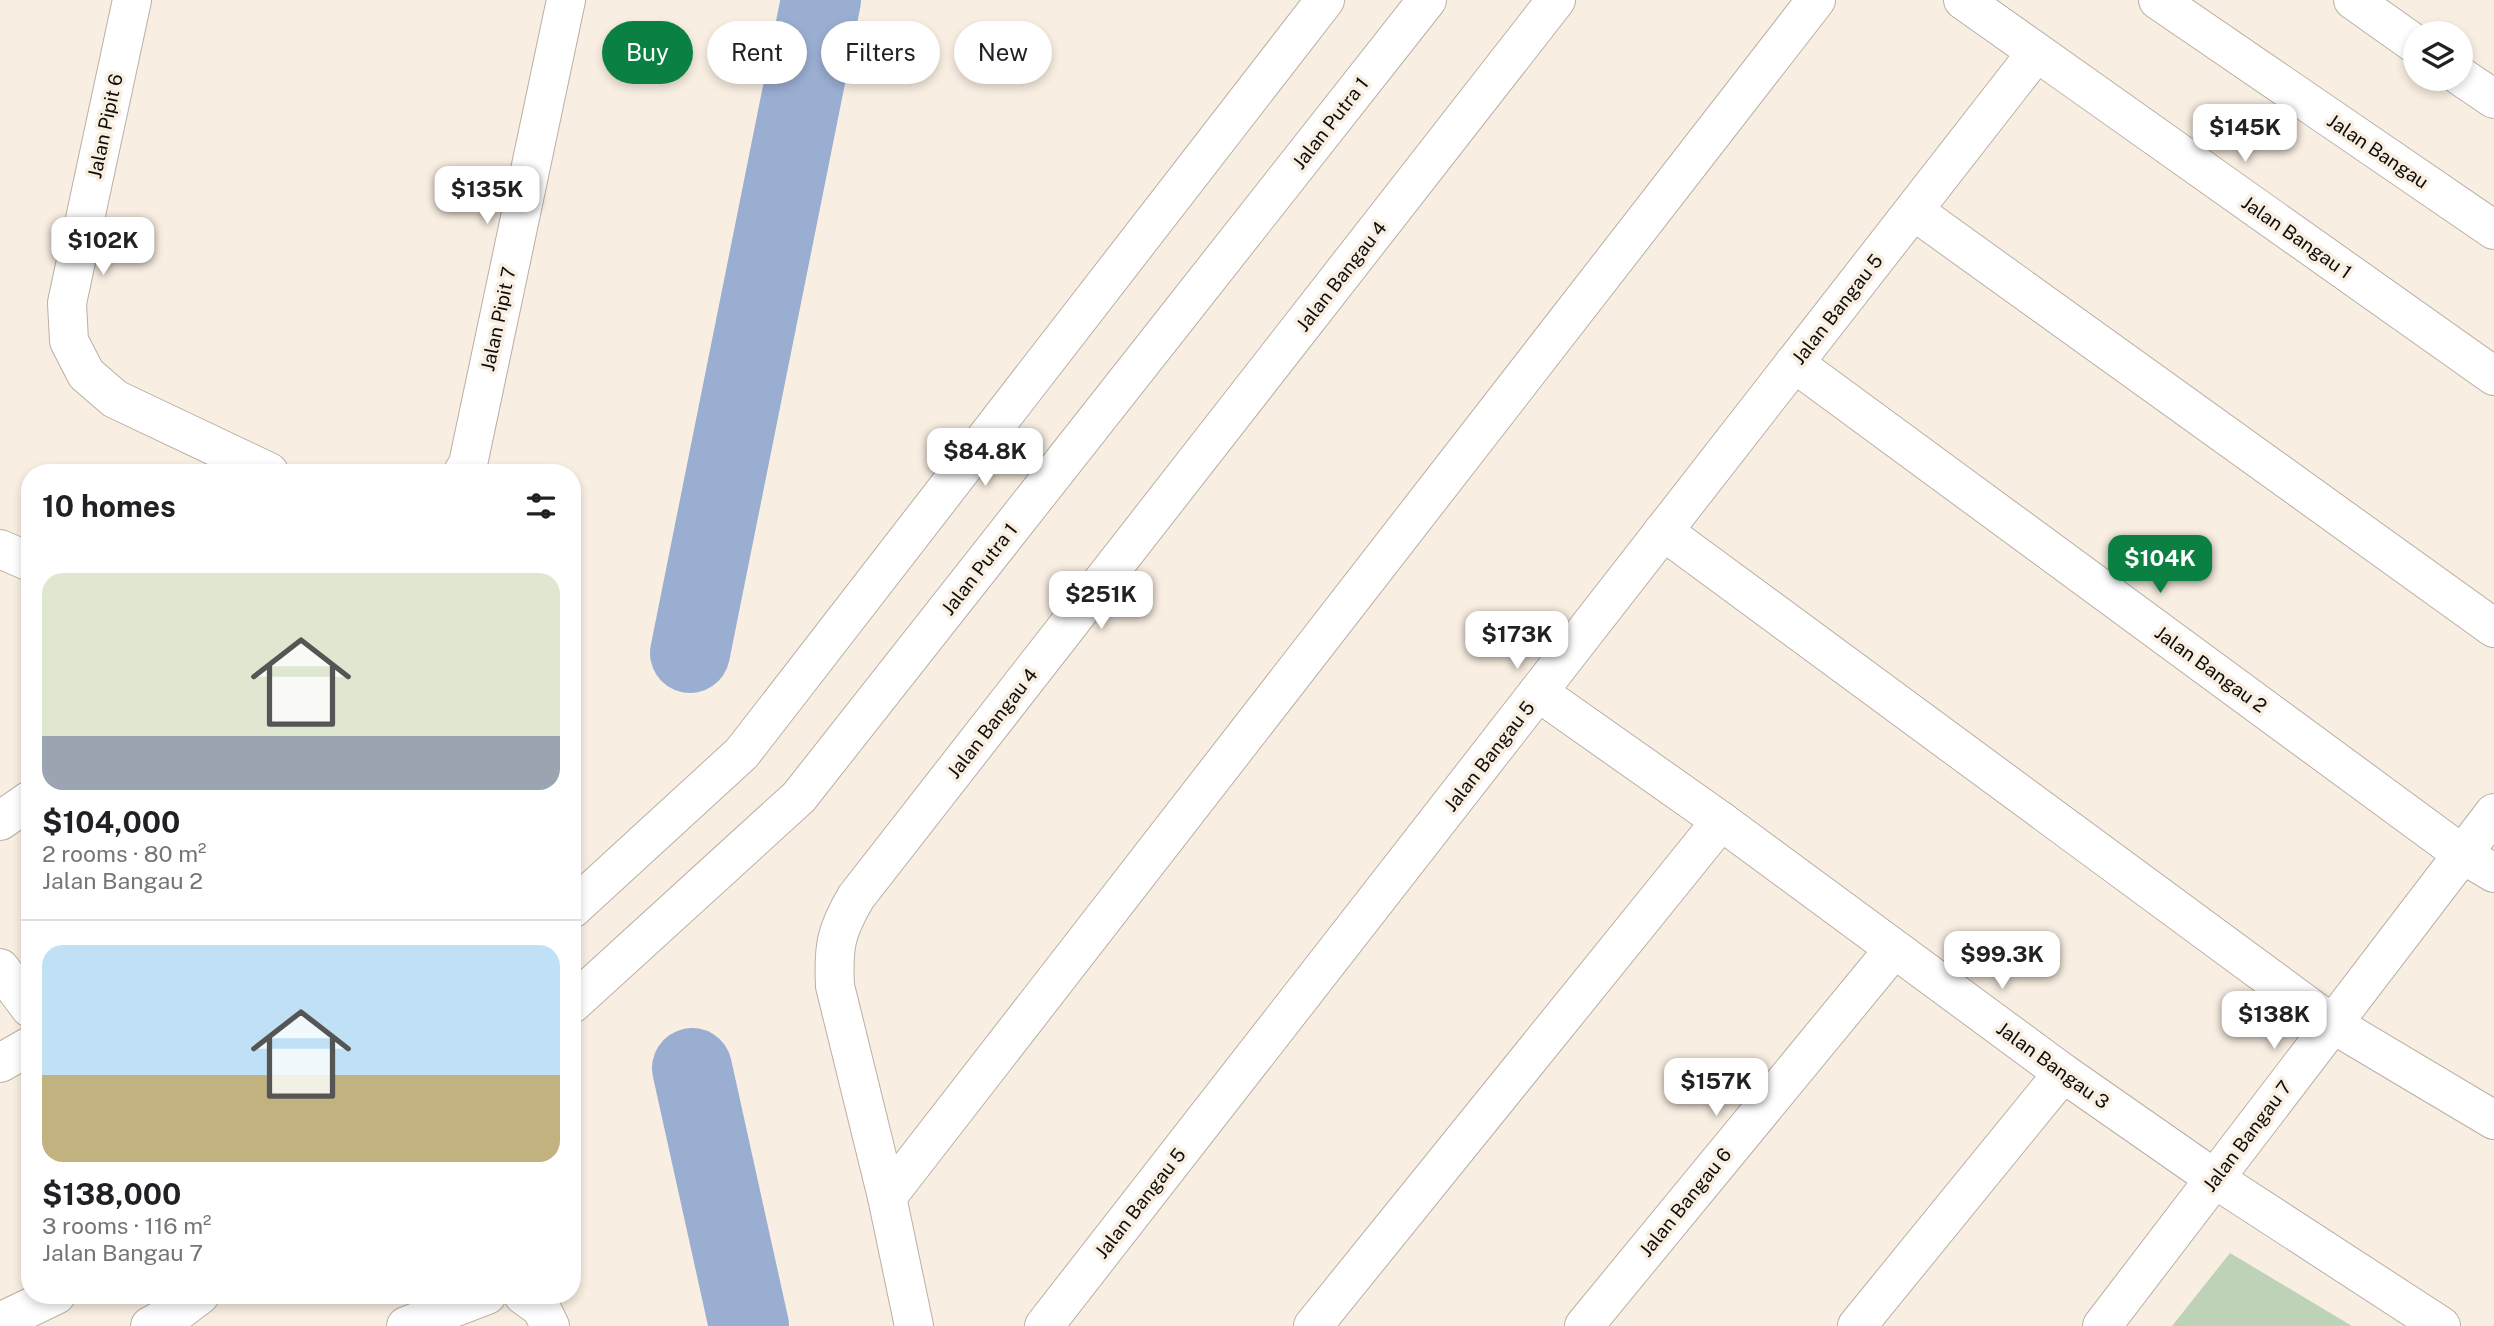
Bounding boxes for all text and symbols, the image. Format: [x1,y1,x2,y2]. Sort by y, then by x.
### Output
chip: Buy [602,21,693,84]
chip: Rent [707,21,807,84]
chip: Filters [821,21,940,84]
chip: New [954,21,1052,84]
map controls [2403,21,2473,91]
button: layers [2403,21,2473,91]
street label: Jalan Pipit 6 [83,72,127,180]
street label: Jalan Putra 1 [1287,73,1373,173]
pin: $145K [2196,104,2294,164]
street label: Jalan Bangau [2323,109,2433,193]
text: $145K [2209,113,2281,140]
pin: $135K [438,166,536,226]
text: $135K [451,175,523,202]
street label: Jalan Bangau 1 [2238,191,2356,283]
street label: Jalan Bangau 4 [1291,217,1391,335]
pin: $102K [54,218,152,277]
text: $102K [67,226,139,253]
street label: Jalan Bangau 5 [1787,250,1887,368]
street label: Jalan Pipit 7 [476,265,520,373]
pin: $84.8K [928,428,1042,488]
text: $84.8K [943,437,1027,464]
icon: filters [522,487,560,525]
text: 10 homes [42,488,176,524]
street label: Jalan Putra 1 [936,519,1022,619]
pin: $104K [2111,536,2209,595]
text: $104K [2124,544,2196,571]
pin: $251K [1052,572,1150,631]
text: $251K [1065,580,1137,607]
pin: $173K [1468,612,1566,671]
icon: home [238,619,364,745]
text: $173K [1481,620,1553,647]
street label: Jalan Bangau 2 [2151,621,2271,717]
street label: Jalan Bangau 4 [942,664,1042,782]
street label: Jalan Bangau 5 [1439,697,1539,815]
text: $104,000 [42,804,180,840]
text: 2 rooms · 80 m² [42,840,207,867]
text: Jalan Bangau 2 [42,867,203,894]
pin: $99.3K [1945,932,2059,991]
text: $99.3K [1960,940,2044,967]
icon: home [238,991,364,1117]
pin: $138K [2225,992,2323,1051]
text: $138K [2238,1000,2310,1027]
street label: Jalan Bangau 3 [1993,1017,2113,1113]
pin: $157K [1667,1058,1765,1118]
text: $157K [1680,1067,1752,1094]
street label: Jalan Bangau 7 [2198,1076,2296,1196]
street label: Jalan Bangau 6 [1634,1143,1736,1261]
street label: Jalan Bangau 5 [1090,1144,1190,1262]
text: $138,000 [42,1176,181,1212]
text: 3 rooms · 116 m² [42,1212,212,1239]
text: Jalan Bangau 7 [42,1239,203,1266]

